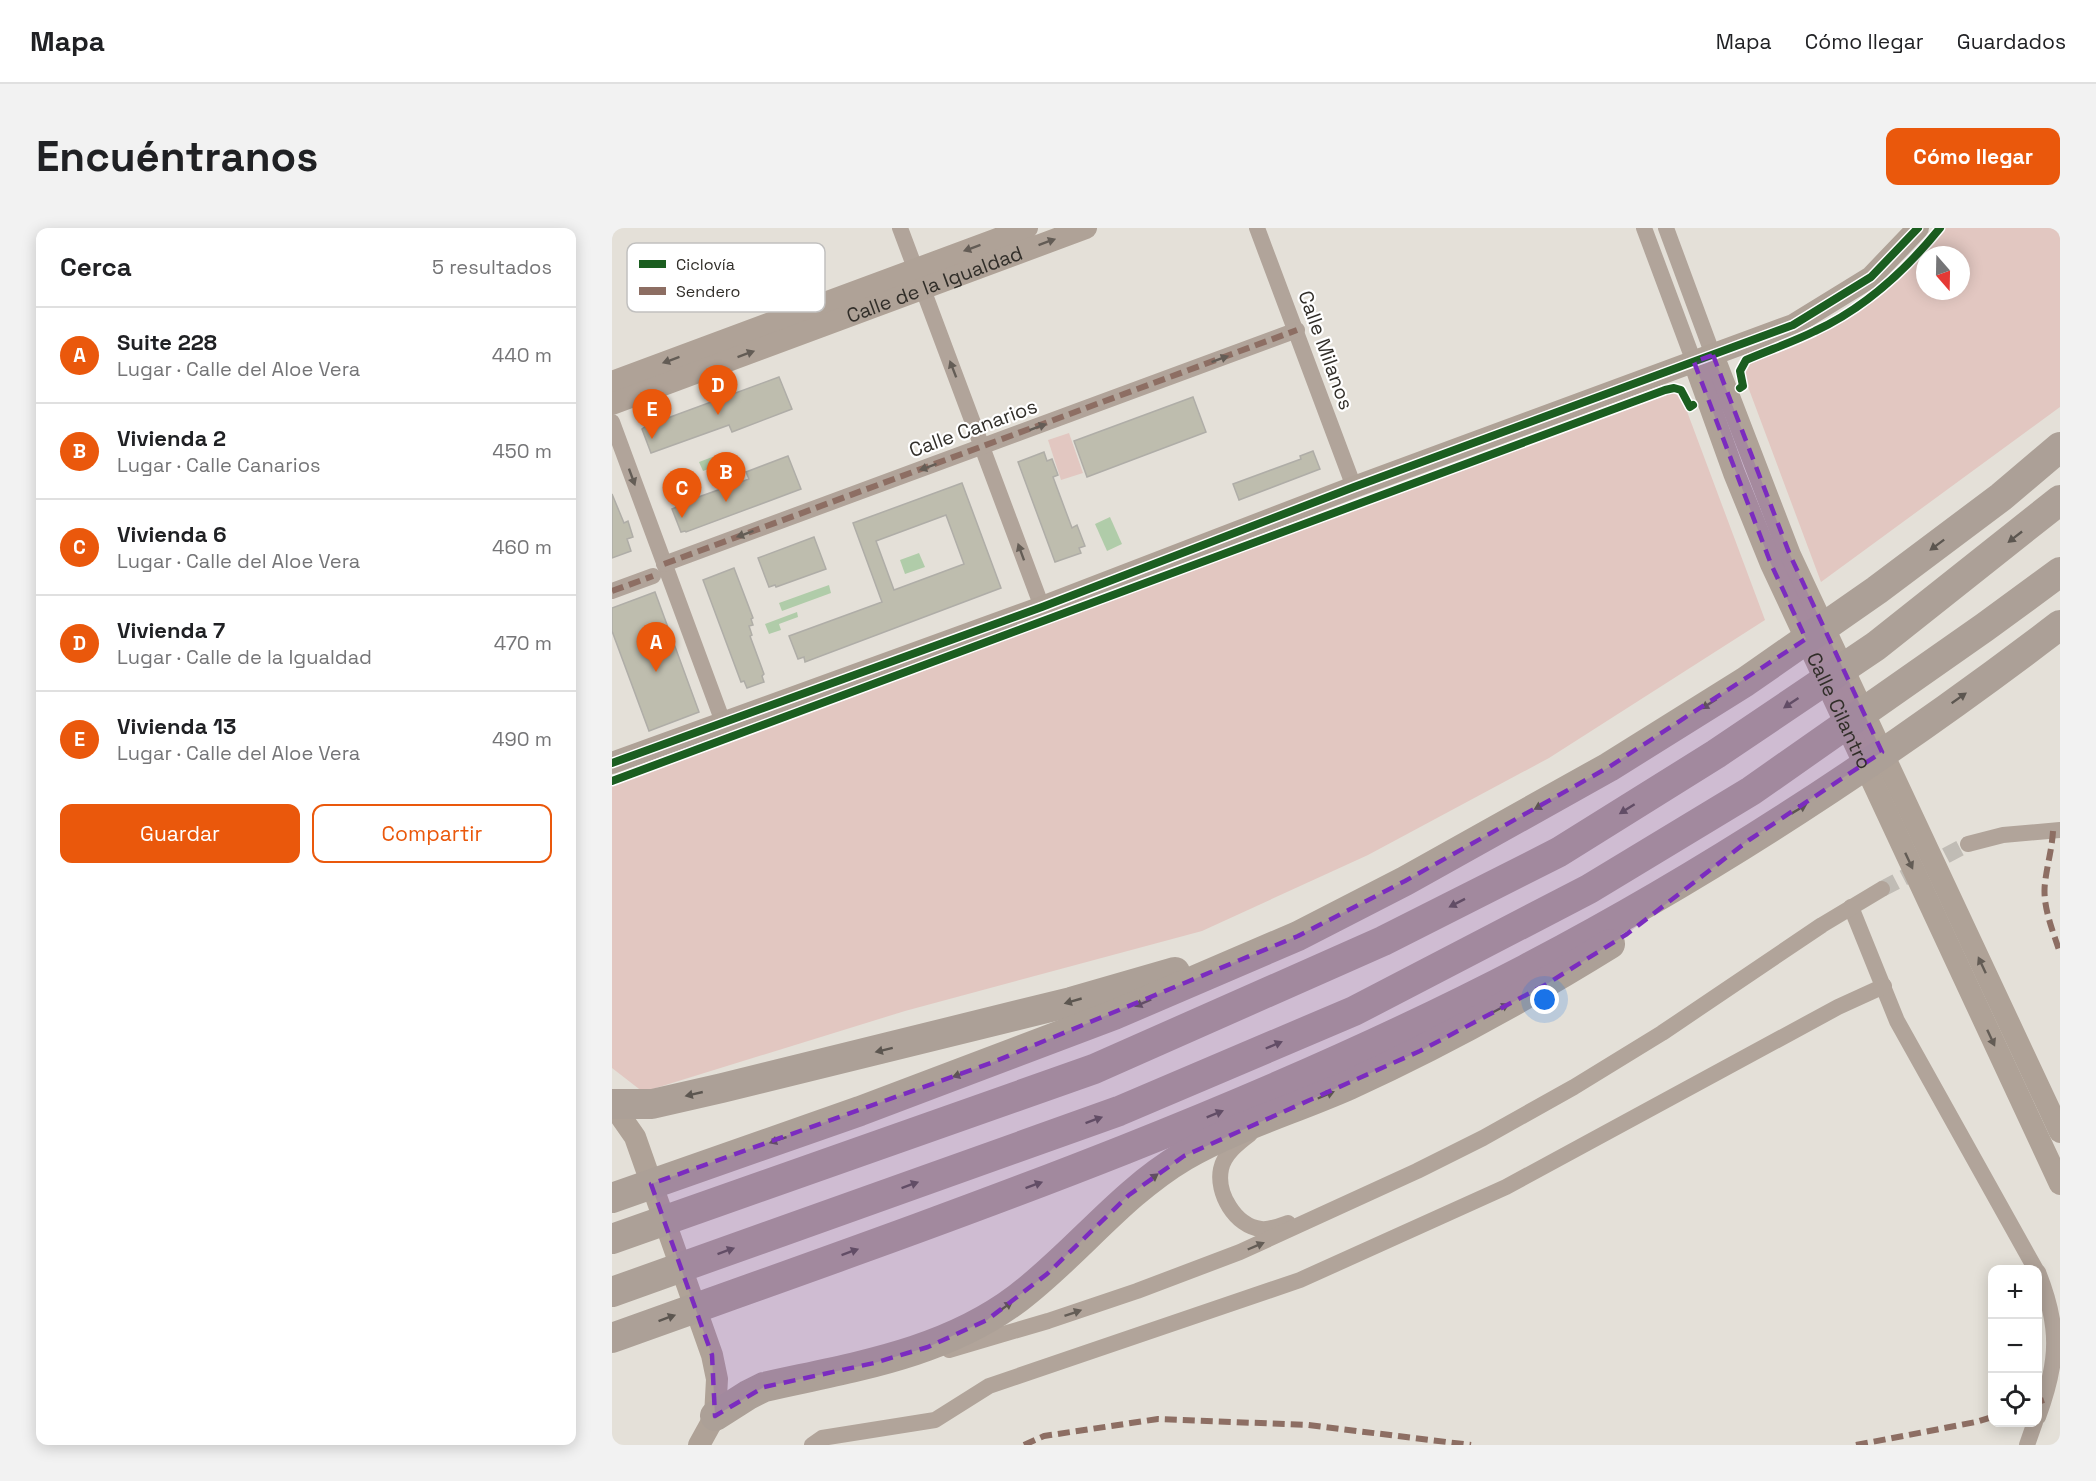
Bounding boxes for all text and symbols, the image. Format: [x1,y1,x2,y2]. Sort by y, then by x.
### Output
text: Mapa [30,23,105,59]
text: Mapa [1716,28,1772,55]
text: Cómo llegar [1805,28,1924,55]
text: Guardados [1957,28,2066,55]
button: Cómo llegar [1886,128,2060,185]
text: Encuéntranos [36,130,318,183]
one-way arrow [1038,237,1056,247]
street label: Calle de la Igualdad [843,240,1026,329]
legend [627,243,825,312]
one-way arrow [963,244,981,254]
north arrow [1916,246,1970,300]
text: Cerca [60,250,132,284]
text: 5 resultados [432,254,552,280]
text: Ciclovía [676,254,735,275]
text: Sendero [676,281,741,302]
street label: Calle Milanos [1292,287,1360,413]
text: Suite 228 [117,328,217,356]
text: A [73,342,86,368]
text: 440 m [492,342,552,368]
one-way arrow [737,349,755,359]
one-way arrow [1211,353,1229,363]
one-way arrow [662,355,680,365]
text: Lugar · Calle del Aloe Vera [117,356,360,382]
one-way arrow [948,360,958,378]
pin: D [698,366,738,415]
pin: E [632,390,672,439]
street label: Calle Canarios [905,393,1041,463]
one-way arrow [1029,421,1047,431]
text: Vivienda 2 [117,424,226,452]
text: B [73,438,86,464]
text: 450 m [492,438,552,464]
text: Lugar · Calle Canarios [117,452,321,478]
pin: B [706,452,746,502]
one-way arrow [919,463,937,472]
one-way arrow [628,468,638,486]
pin: C [662,468,702,518]
text: Vivienda 6 [117,520,227,548]
one-way arrow [736,530,754,540]
one-way arrow [2007,531,2023,544]
text: C [73,534,86,560]
text: 460 m [492,534,552,560]
one-way arrow [1930,538,1945,550]
one-way arrow [1016,543,1026,561]
text: Lugar · Calle del Aloe Vera [117,548,360,574]
text: Vivienda 7 [117,616,225,644]
pin: A [636,622,675,672]
text: D [73,630,86,656]
text: 470 m [494,630,552,656]
text: Lugar · Calle de la Igualdad [117,644,372,670]
street label: Calle Cilantro [1801,648,1878,773]
one-way arrow [1951,693,1967,704]
one-way arrow [1783,698,1799,709]
one-way arrow [1701,699,1717,710]
text: Vivienda 13 [117,712,236,740]
text: E [74,726,85,752]
text: 490 m [492,726,552,752]
text: Lugar · Calle del Aloe Vera [117,740,360,766]
one-way arrow [1533,800,1550,810]
button: Guardar [60,804,300,863]
button: Compartir [312,804,552,863]
one-way arrow [1619,804,1635,815]
one-way arrow [1791,804,1807,815]
one-way arrow [1905,853,1914,870]
one-way arrow [1448,899,1465,908]
one-way arrow [1977,957,1986,974]
your location [1530,985,1559,1014]
one-way arrow [1064,997,1082,1007]
one-way arrow [1133,998,1151,1008]
one-way arrow [1492,1003,1509,1013]
one-way arrow [1987,1030,1996,1047]
one-way arrow [1265,1040,1283,1050]
one-way arrow [875,1045,893,1055]
one-way arrow [952,1070,970,1079]
one-way arrow [685,1090,703,1100]
one-way arrow [1317,1090,1335,1099]
one-way arrow [1206,1109,1224,1118]
one-way arrow [1085,1115,1103,1124]
one-way arrow [768,1135,786,1145]
one-way arrow [1142,1173,1158,1185]
one-way arrow [1025,1179,1043,1189]
one-way arrow [901,1180,919,1190]
one-way arrow [1248,1241,1265,1250]
one-way arrow [718,1245,736,1255]
one-way arrow [842,1246,860,1256]
map controls [1988,1265,2042,1427]
button: + [1988,1265,2042,1319]
one-way arrow [996,1301,1012,1313]
one-way arrow [1064,1307,1082,1317]
one-way arrow [658,1313,676,1323]
button: − [1988,1319,2042,1373]
button: locate [1988,1373,2042,1427]

